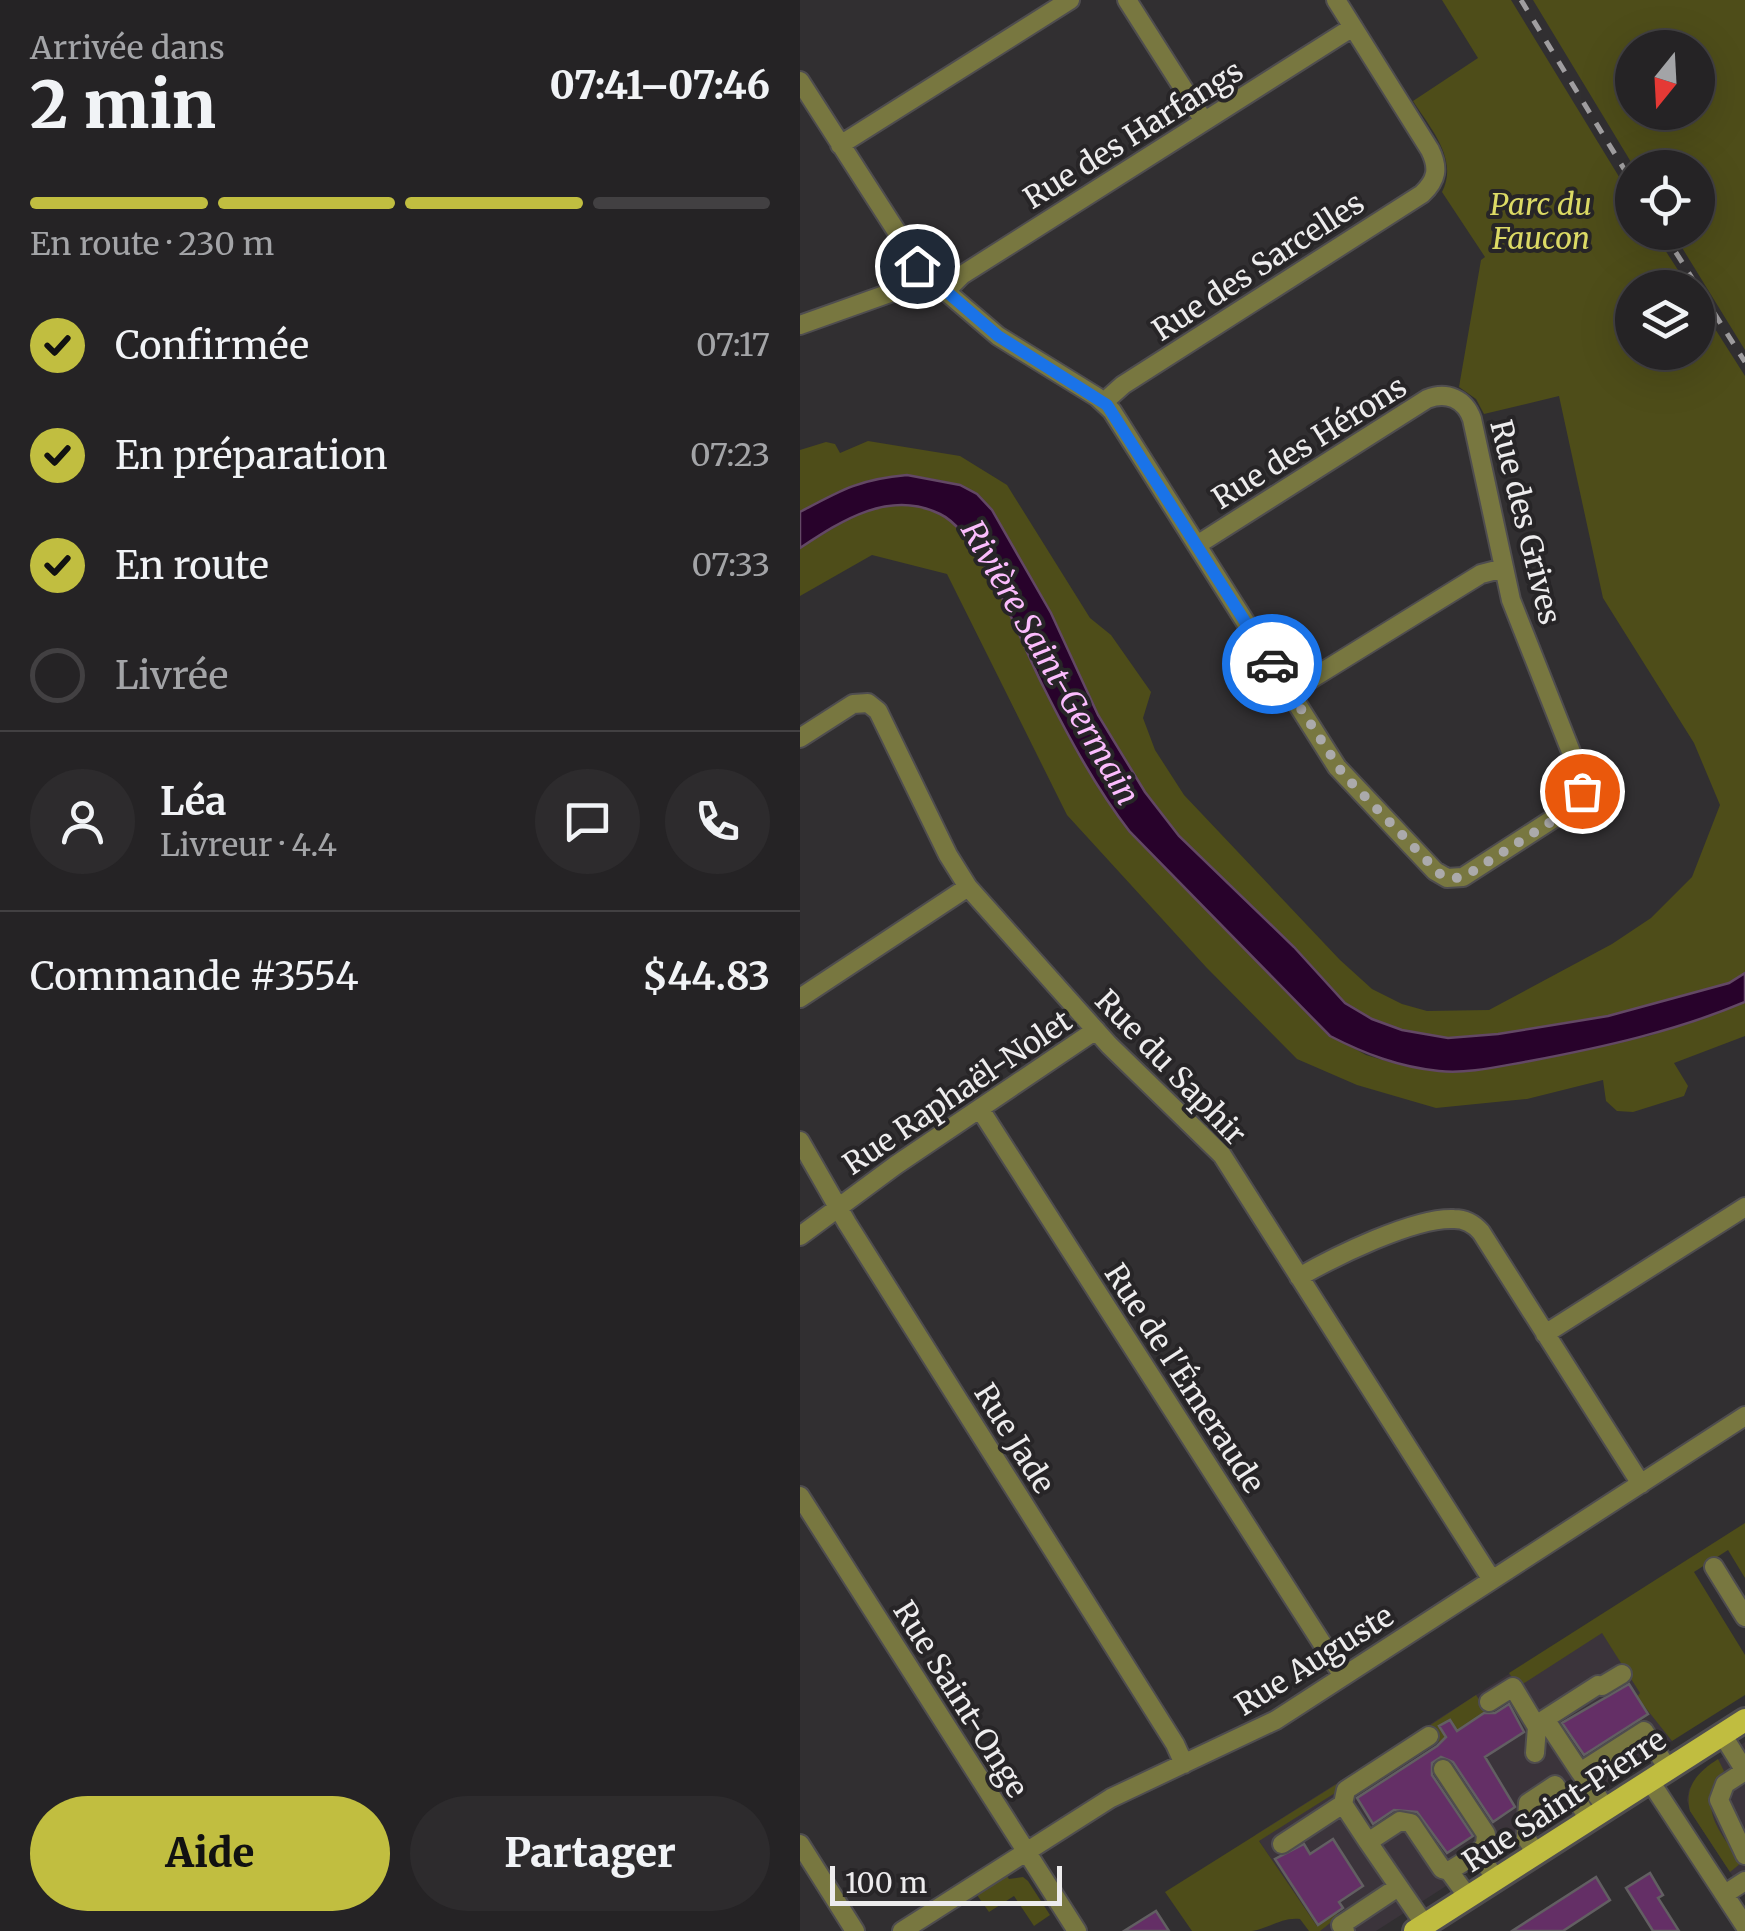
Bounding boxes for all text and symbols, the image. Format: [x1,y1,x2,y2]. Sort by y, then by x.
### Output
text: Arrivée dans [30,28,225,68]
north arrow [1615,30,1715,130]
map controls [1615,30,1715,370]
street label: Rue des Harfangs [1016,51,1250,217]
text: 07:41–07:46 [549,62,770,109]
text: 2 min [30,64,216,146]
button: locate [1615,150,1715,250]
street label: Rue des Sarcelles [1145,183,1371,349]
park label: Parc du Faucon [1490,185,1592,257]
text: En route · 230 m [30,224,274,264]
pin [875,224,960,309]
icon: home [890,239,945,294]
button: layers [1615,270,1715,370]
icon: check [30,318,85,373]
text: Confirmée [115,322,309,369]
text: 07:17 [696,325,770,365]
street label: Rue des Hérons [1205,367,1413,517]
street label: Rue des Grives [1482,416,1570,628]
icon: check [30,428,85,483]
text: En préparation [115,432,388,479]
text: 07:23 [690,435,770,475]
water label: Rivière Saint-Germain [952,514,1148,812]
icon: check [30,538,85,593]
text: En route [115,542,269,589]
text: 07:33 [691,545,770,585]
courier [1222,614,1322,714]
icon: car [1245,637,1300,692]
text: Livrée [115,652,228,699]
pin [1540,749,1625,834]
icon: bag [1555,764,1610,819]
button: person [30,769,135,874]
button: chat [535,769,640,874]
button: phone [665,769,770,874]
text: Léa [160,778,226,825]
text: Livreur · 4.4 [160,825,337,865]
text: Commande #3554 [30,953,359,1000]
text: $44.83 [642,953,770,1000]
street label: Rue du Saphir [1087,981,1255,1153]
street label: Rue Raphaël-Nolet [835,1001,1079,1183]
street label: Rue de l'Émeraude [1097,1256,1273,1500]
street label: Rue Jade [966,1376,1064,1500]
street label: Rue Saint-Onge [885,1594,1037,1804]
street label: Rue Auguste [1228,1596,1400,1724]
street label: Rue Saint-Pierre [1455,1720,1673,1880]
button: Aide [30,1796,390,1911]
button: Partager [410,1796,770,1911]
scale bar [830,1861,1062,1906]
text: 100 m [845,1865,927,1901]

